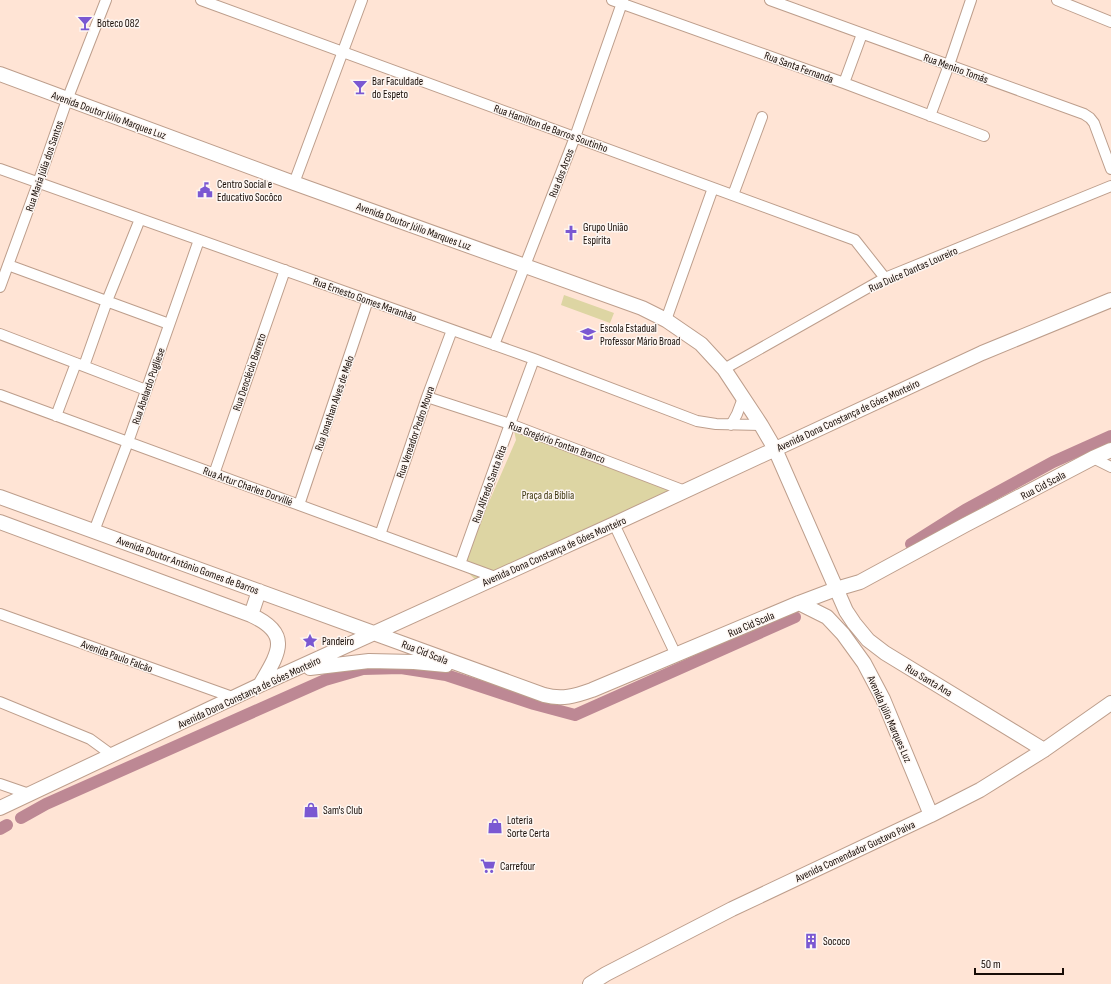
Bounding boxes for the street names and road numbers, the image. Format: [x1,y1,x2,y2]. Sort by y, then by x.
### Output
street label: Rua Santa Fernanda [762,49,835,86]
street label: Rua Menino Tomás [922,51,990,86]
street label: Avenida Doutor Júlio Marques Luz [49,88,168,142]
street label: Rua Hamilton de Barros Soutinho [492,102,610,155]
street label: Rua Maria Júlia dos Santos [23,119,66,213]
street label: Rua dos Arcos [546,147,577,199]
street label: Avenida Doutor Júlio Marques Luz [354,199,473,253]
street label: Rua Dulce Dantas Loureiro [867,244,960,295]
street label: Rua Ernesto Gomes Maranhão [311,275,419,324]
street label: Rua Deoclécio Barreto [230,331,269,413]
street label: Rua Abelardo Pugliese [129,346,168,426]
street label: Rua Jonathan Alves de Melo [312,354,357,452]
street label: Avenida Dona Constança de Góes Monteiro [774,376,922,455]
street label: Rua Vereador Pedro Moura [394,385,437,480]
street label: Rua Gregório Fontan Branco [507,419,607,466]
street label: Rua Alfredo Santa Rita [469,444,510,525]
street label: Rua Artur Charles Dorvillé [201,464,294,509]
street label: Rua Cid Scala [1019,468,1068,503]
street label: Avenida Dona Constança de Góes Monteiro [479,514,629,590]
street label: Avenida Doutor Antônio Gomes de Barros [114,533,261,597]
street label: Rua Cid Scala [726,609,776,640]
street label: Avenida Paulo Falcão [78,637,155,676]
street label: Rua Cid Scala [400,638,450,667]
street label: Avenida Dona Constança de Góes Monteiro [175,653,323,732]
street label: Rua Santa Ana [903,661,955,700]
street label: Avenida Júlio Marques Luz [864,673,915,765]
street label: Avenida Comendador Gustavo Paiva [792,818,917,885]

